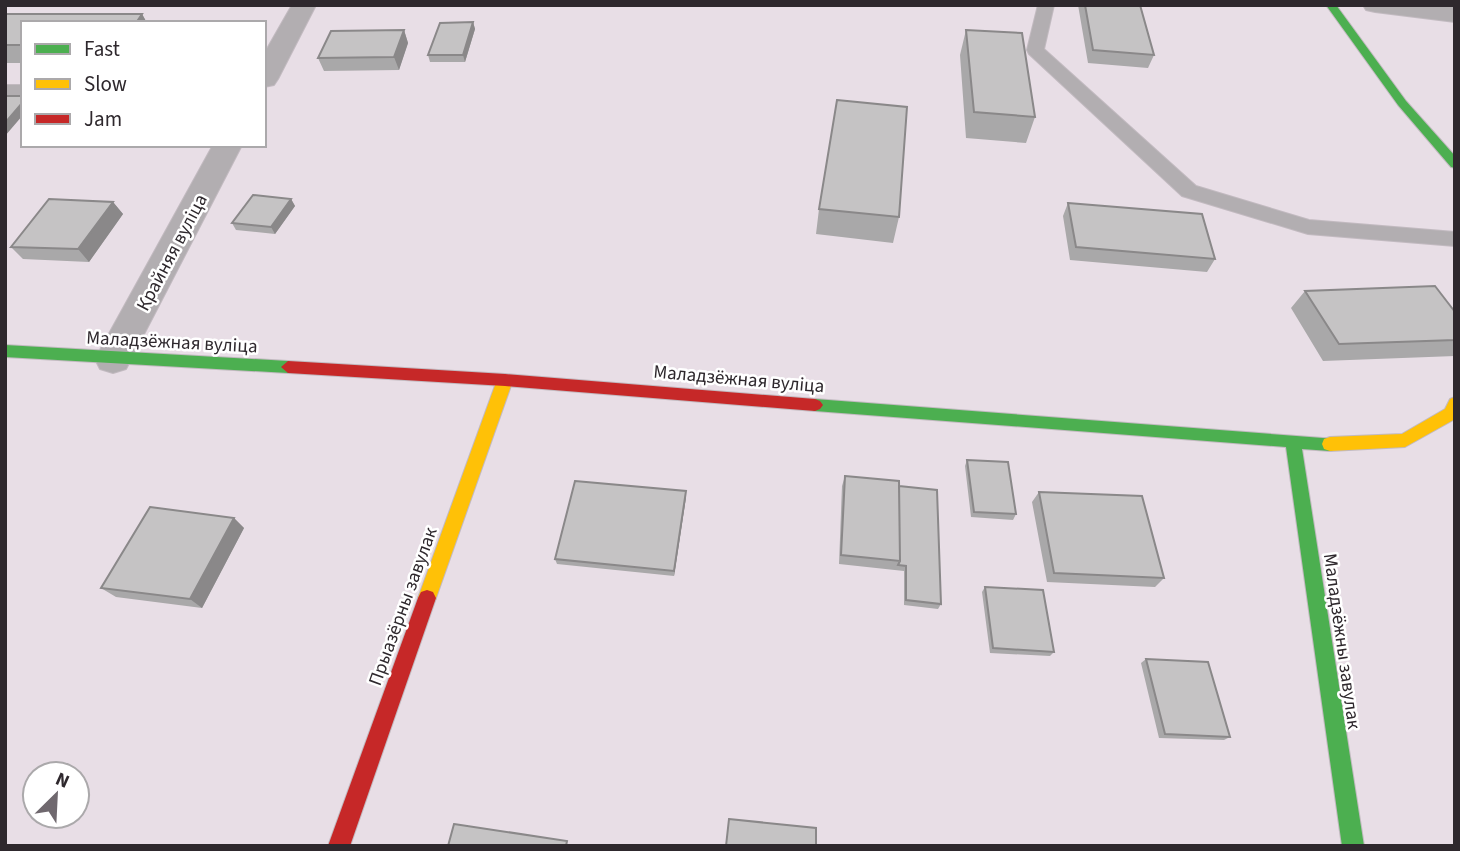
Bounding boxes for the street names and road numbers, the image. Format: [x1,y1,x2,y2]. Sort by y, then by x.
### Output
street label: Крайняя вуліца [130,189,215,316]
street label: Маладзёжная вуліца [86,325,258,360]
street label: Маладзёжная вуліца [652,359,825,400]
street label: Прыазёрны завулак [362,523,445,689]
street label: Маладзёжны завулак [1316,552,1367,731]

